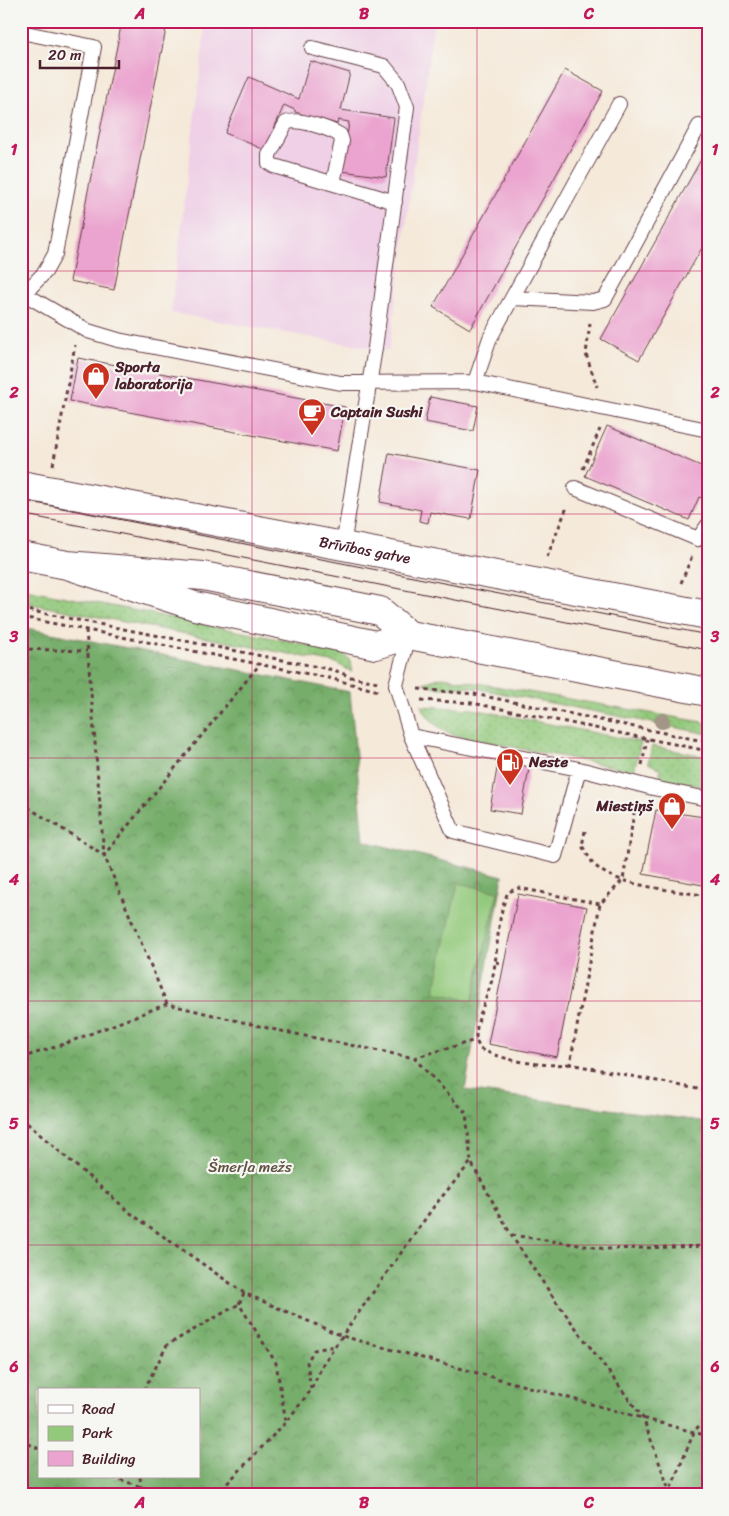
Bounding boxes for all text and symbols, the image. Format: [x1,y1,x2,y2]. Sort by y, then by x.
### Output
text: A [134,0,145,28]
text: B [359,0,370,28]
text: C [583,0,595,28]
scale bar [40,38,119,70]
text: 20 m [48,42,82,68]
text: 1 [11,135,18,164]
text: 1 [712,135,719,164]
place label: Sporta laboratorija [114,354,193,397]
shop icon: Sporta laboratorija [81,361,111,400]
text: 2 [8,378,19,407]
text: 2 [709,378,720,407]
cafe icon: Captain Sushi [297,397,327,436]
place label: Captain Sushi [330,399,423,425]
street label: Brīvības gatve [317,529,413,571]
text: 3 [9,622,19,651]
text: 3 [710,622,720,651]
fuel station icon: Neste [495,747,525,786]
place label: Neste [528,749,569,775]
shop icon: Miestiņš [657,791,687,830]
place label: Miestiņš [595,793,654,819]
text: 4 [8,865,19,894]
text: 4 [709,865,720,894]
text: 5 [9,1109,19,1138]
text: 5 [710,1109,720,1138]
park label: Šmerļa mežs [208,1154,292,1180]
text: 6 [8,1352,19,1381]
text: 6 [709,1352,720,1381]
legend [38,1388,200,1478]
text: Road [82,1396,115,1422]
text: Park [82,1420,113,1446]
text: Building [82,1446,136,1472]
text: A [134,1488,145,1516]
text: B [359,1488,370,1516]
text: C [583,1488,595,1516]

